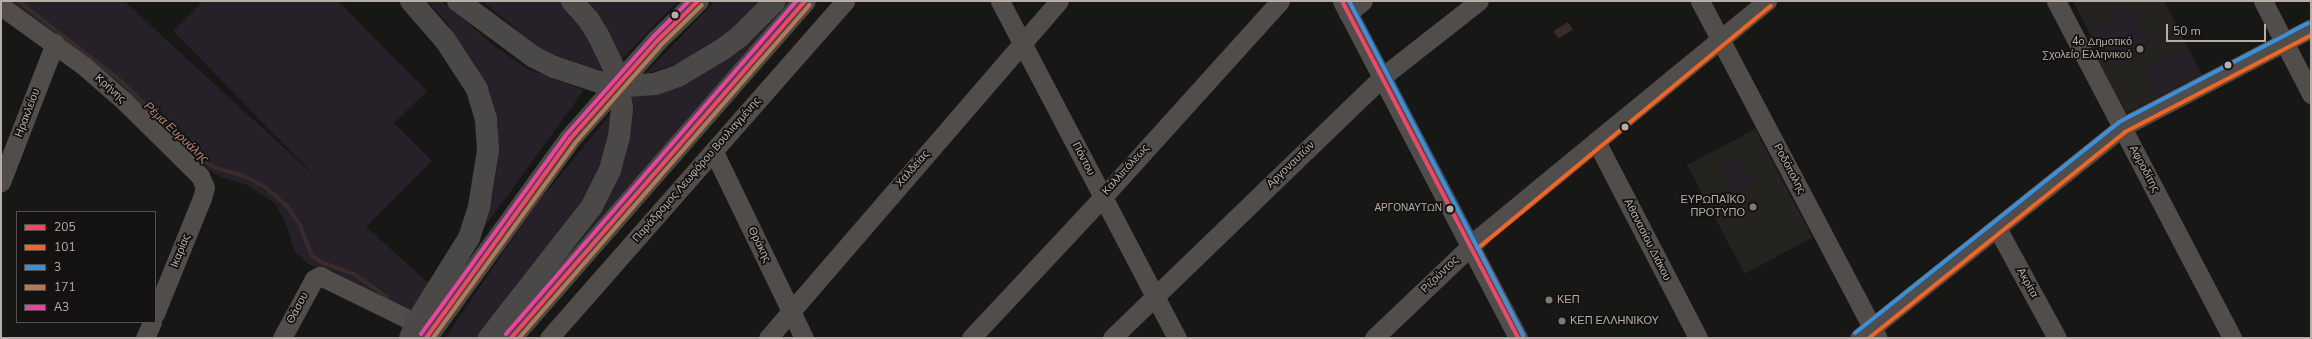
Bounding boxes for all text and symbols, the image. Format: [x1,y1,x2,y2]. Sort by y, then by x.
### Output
unlabelled marker [670,10,680,20]
scale bar [2168,16,2268,42]
text: 50 m [2173,23,2201,39]
place label: 4ο Δημοτικό Σχολείο Ελληνικού [2042,36,2132,62]
marker: 4ο Δημοτικό Σχολείο Ελληνικού [2135,44,2145,54]
unlabelled marker [2223,60,2233,70]
street label: Κρήνης [92,72,128,106]
street label: Ηρακλείου [13,87,43,139]
street label: Παράδρομος Λεωφόρου Βουλιαγμένης [630,95,764,245]
water label: Ρέμα Ευρυάλης [141,99,211,167]
unlabelled marker [1620,122,1630,132]
street label: Αργοναυτών [1264,139,1318,191]
street label: Πόντου [1069,140,1097,178]
street label: Καλλιπόλεως [1100,142,1152,198]
street label: Ροδόπολης [1770,142,1808,196]
street label: Αφροδίτης [2126,143,2162,195]
street label: Χαλδείας [894,148,932,190]
place label: ΕΥΡΩΠΑΪΚΟ ΠΡΟΤΥΠΟ [1681,194,1745,220]
street label: Αθανασίου Διάκου [1621,197,1673,283]
marker: ΕΥΡΩΠΑΪΚΟ ΠΡΟΤΥΠΟ [1748,202,1758,212]
place label: ΑΡΓΟΝΑΥΤΩΝ [1374,203,1442,215]
marker: ΑΡΓΟΝΑΥΤΩΝ [1445,204,1455,214]
legend [16,211,156,323]
text: 205 [54,219,76,235]
street label: Θράκης [745,225,773,265]
street label: Ικαρίας [168,232,194,270]
text: 101 [54,239,76,255]
street label: Ριζούντος [1418,254,1462,296]
text: 3 [54,259,61,275]
street label: Ακρίτα [2013,266,2041,300]
text: 171 [54,279,76,295]
street label: Θάσου [284,290,312,326]
place label: ΚΕΠ [1557,293,1580,307]
marker: ΚΕΠ [1544,295,1554,305]
text: Α3 [54,299,69,315]
place label: ΚΕΠ ΕΛΛΗΝΙΚΟΥ [1570,314,1659,328]
marker: ΚΕΠ ΕΛΛΗΝΙΚΟΥ [1557,316,1567,326]

